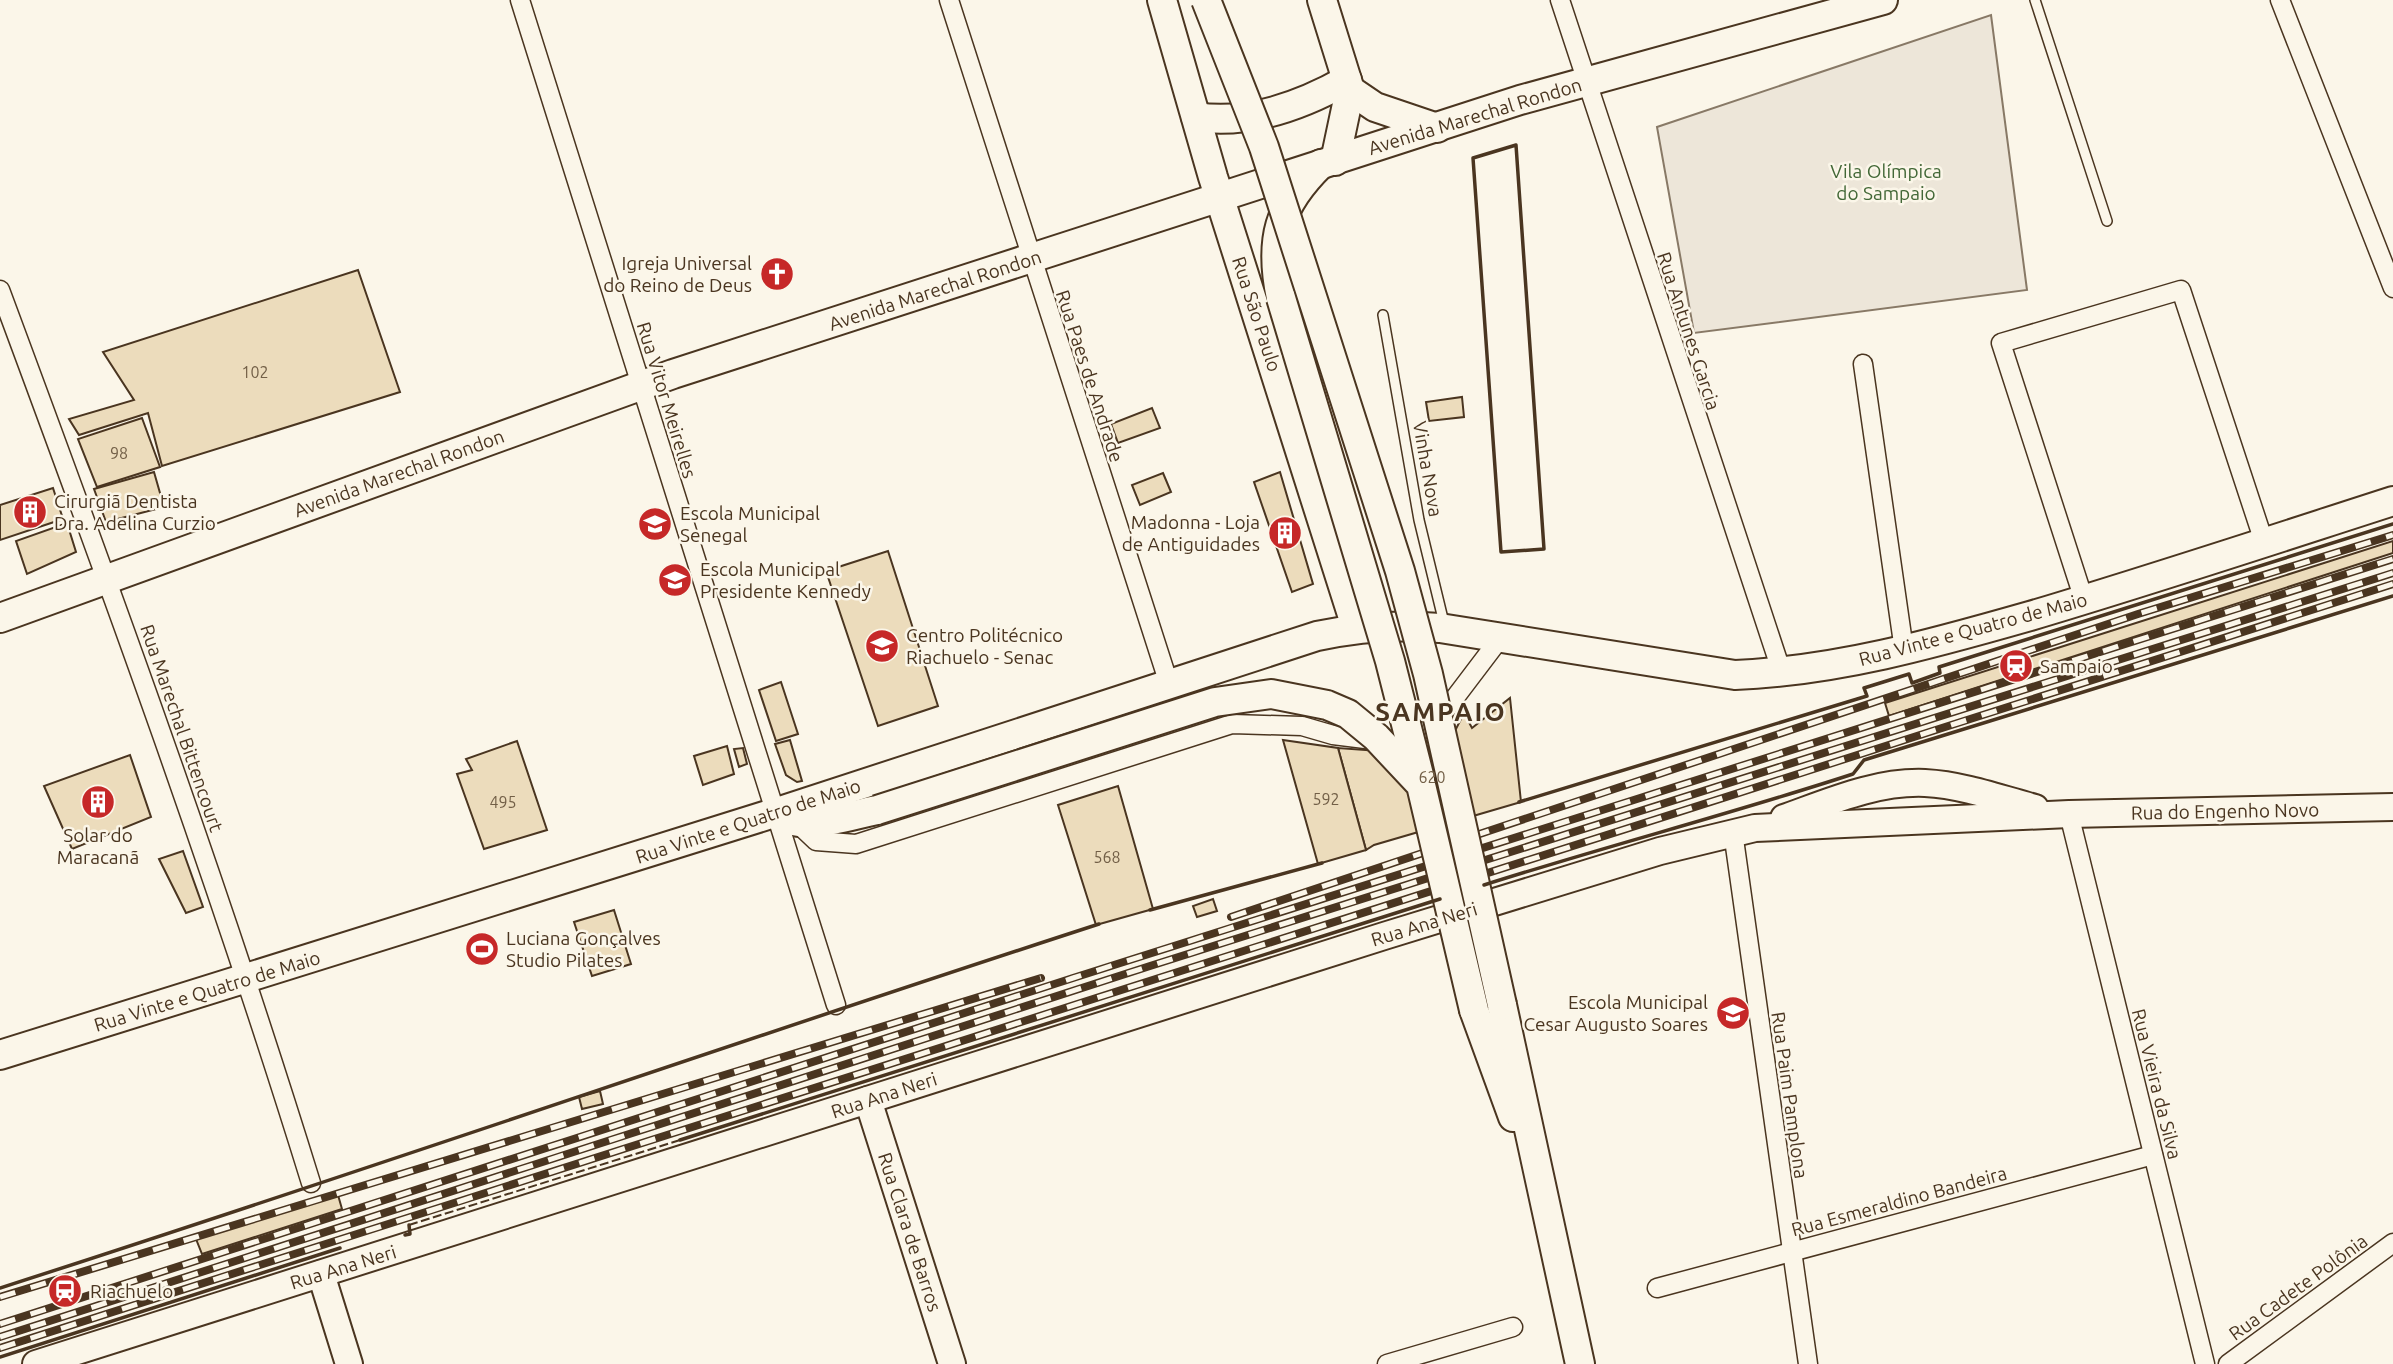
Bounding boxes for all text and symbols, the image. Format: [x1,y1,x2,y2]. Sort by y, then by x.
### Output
street label: Avenida Marechal Rondon [1366,73,1584,159]
park label: Vila Olímpica do Sampaio [1830,160,1942,204]
street label: Avenida Marechal Rondon [826,245,1044,335]
street label: Rua Antunes Garcia [1653,249,1725,413]
place label: Igreja Universal do Reino de Deus [603,252,752,296]
street label: Rua São Paulo [1228,254,1286,374]
church icon: Igreja Universal do Reino de Deus [758,255,796,293]
street label: Rua Paes de Andrade [1052,287,1128,465]
street label: Rua Vitor Meirelles [633,319,701,481]
house number: 102 [241,363,269,381]
street label: Vinha Nova [1409,419,1447,519]
street label: Avenida Marechal Rondon [291,425,507,521]
house number: 98 [110,444,128,462]
place label: Cirurgiã Dentista Dra. Adelina Curzio [54,490,216,534]
building icon: Cirurgiã Dentista Dra. Adelina Curzio [11,493,49,531]
place label: Escola Municipal Senegal [680,502,820,546]
school or university icon: Escola Municipal Senegal [636,505,674,543]
place label: Madonna - Loja de Antiguidades [1122,511,1260,555]
building icon: Madonna - Loja de Antiguidades [1266,514,1304,552]
place label: Escola Municipal Presidente Kennedy [700,558,871,602]
school or university icon: Escola Municipal Presidente Kennedy [656,561,694,599]
street label: Rua Vinte e Quatro de Maio [1856,588,2090,670]
street label: Rua Marechal Bittencourt [136,621,228,835]
place label: Centro Politécnico Riachuelo - Senac [906,624,1063,668]
school or university icon: Centro Politécnico Riachuelo - Senac [863,627,901,665]
station icon: Sampaio [1997,647,2035,685]
place label: Sampaio [2040,655,2113,677]
district label: SAMPAIO [1375,697,1507,726]
house number: 620 [1418,768,1446,786]
street label: Rua Vinte e Quatro de Maio [633,774,863,868]
building icon: Solar do Maracanã [79,783,117,821]
house number: 592 [1312,790,1340,808]
house number: 495 [489,793,517,811]
street label: Rua do Engenho Novo [2131,798,2319,824]
place label: Solar do Maracanã [57,824,139,868]
house number: 568 [1093,848,1121,866]
street label: Rua Ana Neri [1368,897,1480,951]
place label: Luciana Gonçalves Studio Pilates [506,927,661,971]
sports icon: Luciana Gonçalves Studio Pilates [463,930,501,968]
street label: Rua Vinte e Quatro de Maio [91,946,323,1036]
place label: Escola Municipal Cesar Augusto Soares [1523,991,1708,1035]
school or university icon: Escola Municipal Cesar Augusto Soares [1714,994,1752,1032]
street label: Rua Vieira da Silva [2128,1006,2186,1162]
street label: Rua Paim Pamplona [1767,1010,1813,1180]
street label: Rua Ana Neri [828,1068,940,1122]
street label: Rua Clara de Barros [874,1150,946,1314]
street label: Rua Esmeraldino Bandeira [1789,1162,2009,1240]
street label: Rua Cadete Polônia [2225,1229,2371,1345]
street label: Rua Ana Neri [287,1240,399,1294]
station icon: Riachuelo [46,1272,84,1310]
place label: Riachuelo [90,1280,173,1302]

